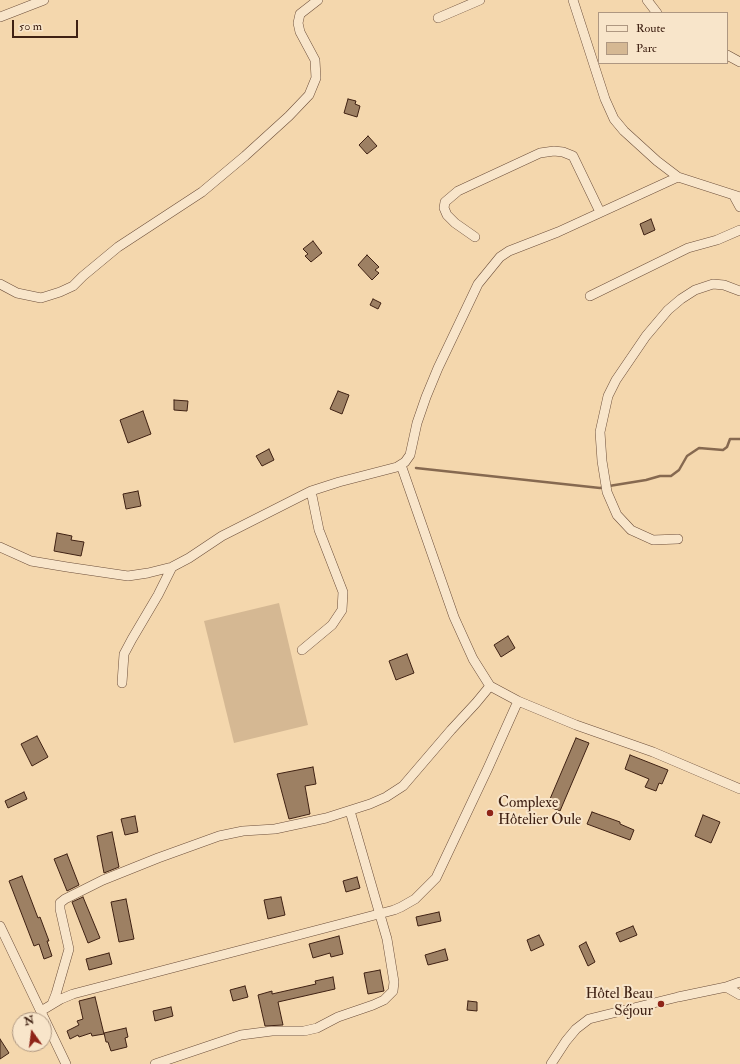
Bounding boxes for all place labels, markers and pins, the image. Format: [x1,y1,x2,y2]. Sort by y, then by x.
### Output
place label: Complexe Hôtelier Oule [498,795,581,830]
marker: Complexe Hôtelier Oule [485,808,495,818]
place label: Hôtel Beau Séjour [586,986,653,1021]
marker: Hôtel Beau Séjour [656,999,666,1009]

